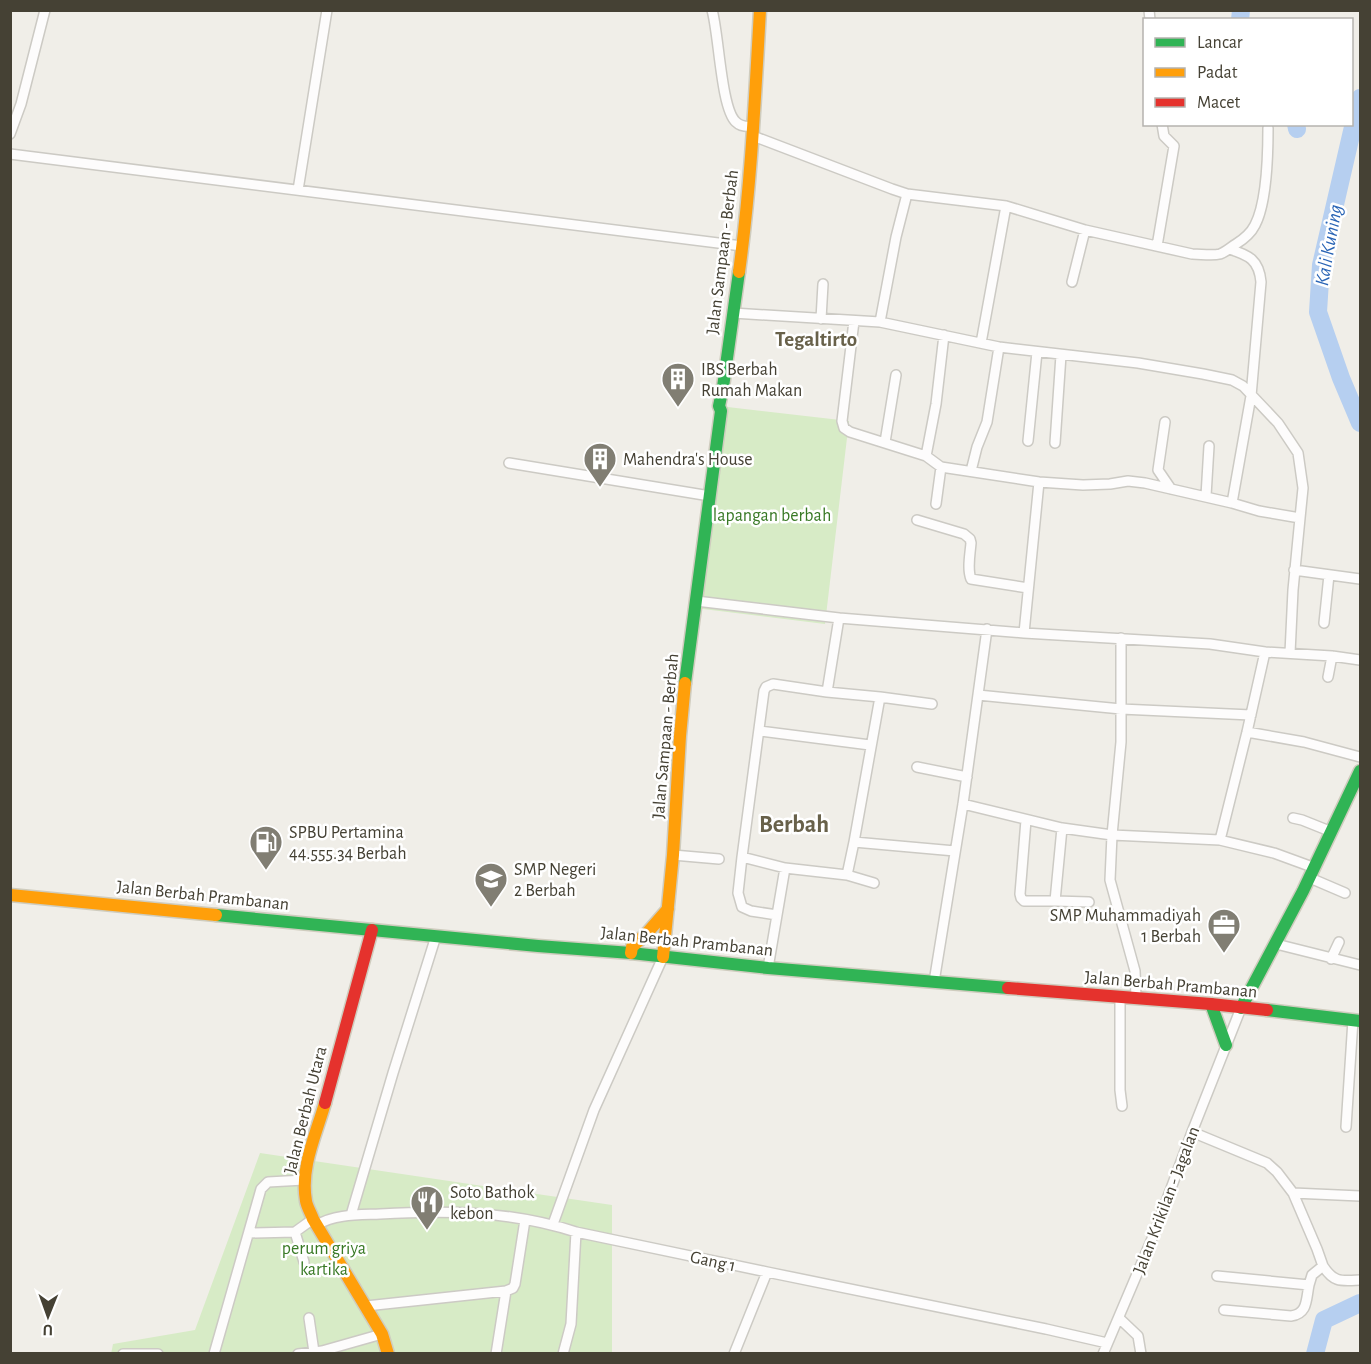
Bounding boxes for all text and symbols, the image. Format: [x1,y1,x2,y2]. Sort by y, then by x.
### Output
legend [1143,18,1353,126]
text: Lancar [1197,34,1243,52]
text: Padat [1197,64,1238,82]
text: Macet [1197,94,1241,112]
street label: Jalan Sampaan - Berbah [704,169,742,336]
water label: Kali Kuning [1312,203,1346,287]
district label: Tegaltirto [775,329,857,350]
building icon: IBS Berbah Rumah Makan [660,361,696,408]
place label: IBS Berbah Rumah Makan [701,361,802,400]
building icon: Mahendra's House [582,441,618,488]
place label: Mahendra's House [623,451,753,469]
park label: lapangan berbah [713,507,831,525]
street label: Jalan Sampaan - Berbah [650,653,682,820]
district label: Berbah [759,813,829,837]
fuel station icon: SPBU Pertamina 44.555.34 Berbah [248,824,284,871]
place label: SPBU Pertamina 44.555.34 Berbah [289,824,407,863]
school or university icon: SMP Negeri 2 Berbah [473,861,509,908]
place label: SMP Negeri 2 Berbah [514,861,596,900]
street label: Jalan Berbah Prambanan [116,878,290,914]
place label: SMP Muhammadiyah 1 Berbah [1050,907,1201,946]
office icon: SMP Muhammadiyah 1 Berbah [1206,907,1242,954]
street label: Jalan Berbah Prambanan [600,924,774,960]
street label: Jalan Berbah Prambanan [1084,968,1258,1002]
street label: Jalan Berbah Utara [281,1045,331,1176]
street label: Jalan Krikilan - Jagalan [1131,1124,1203,1277]
restaurant icon: Soto Bathok kebon [409,1184,445,1231]
place label: Soto Bathok kebon [450,1184,535,1223]
park label: perum griya kartika [282,1240,366,1279]
street label: Gang 1 [688,1248,737,1276]
north arrow [18,1286,78,1346]
text: U [43,1322,53,1338]

